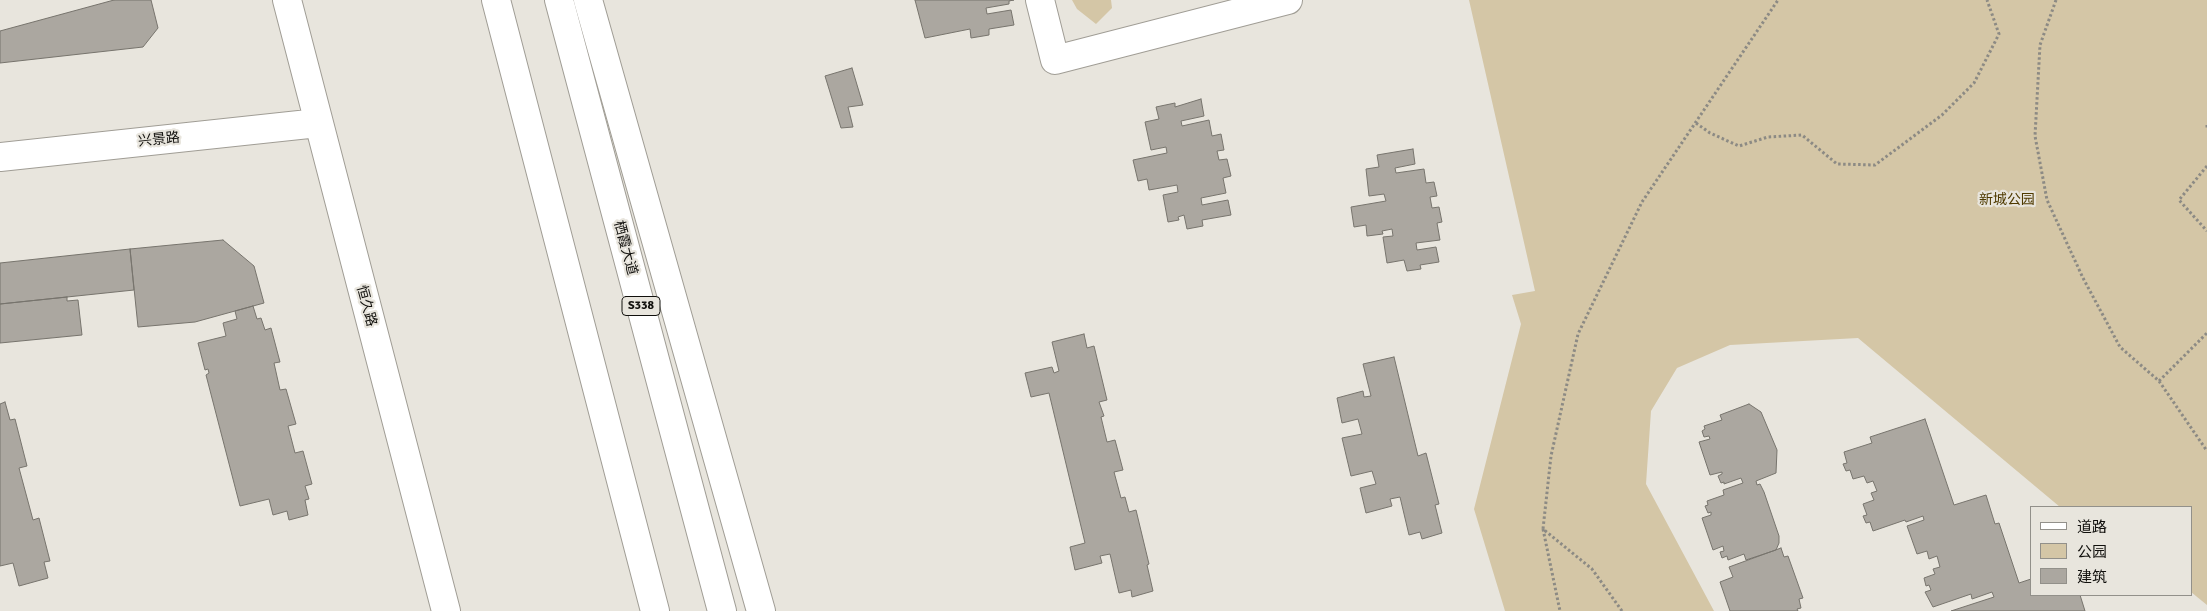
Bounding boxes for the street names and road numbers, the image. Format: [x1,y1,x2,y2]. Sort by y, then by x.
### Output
street label: 兴景路 [137,129,181,151]
street label: 栖霞大道 [610,219,640,277]
street label: 恒久路 [352,284,380,328]
road number: S338 [622,296,660,316]

